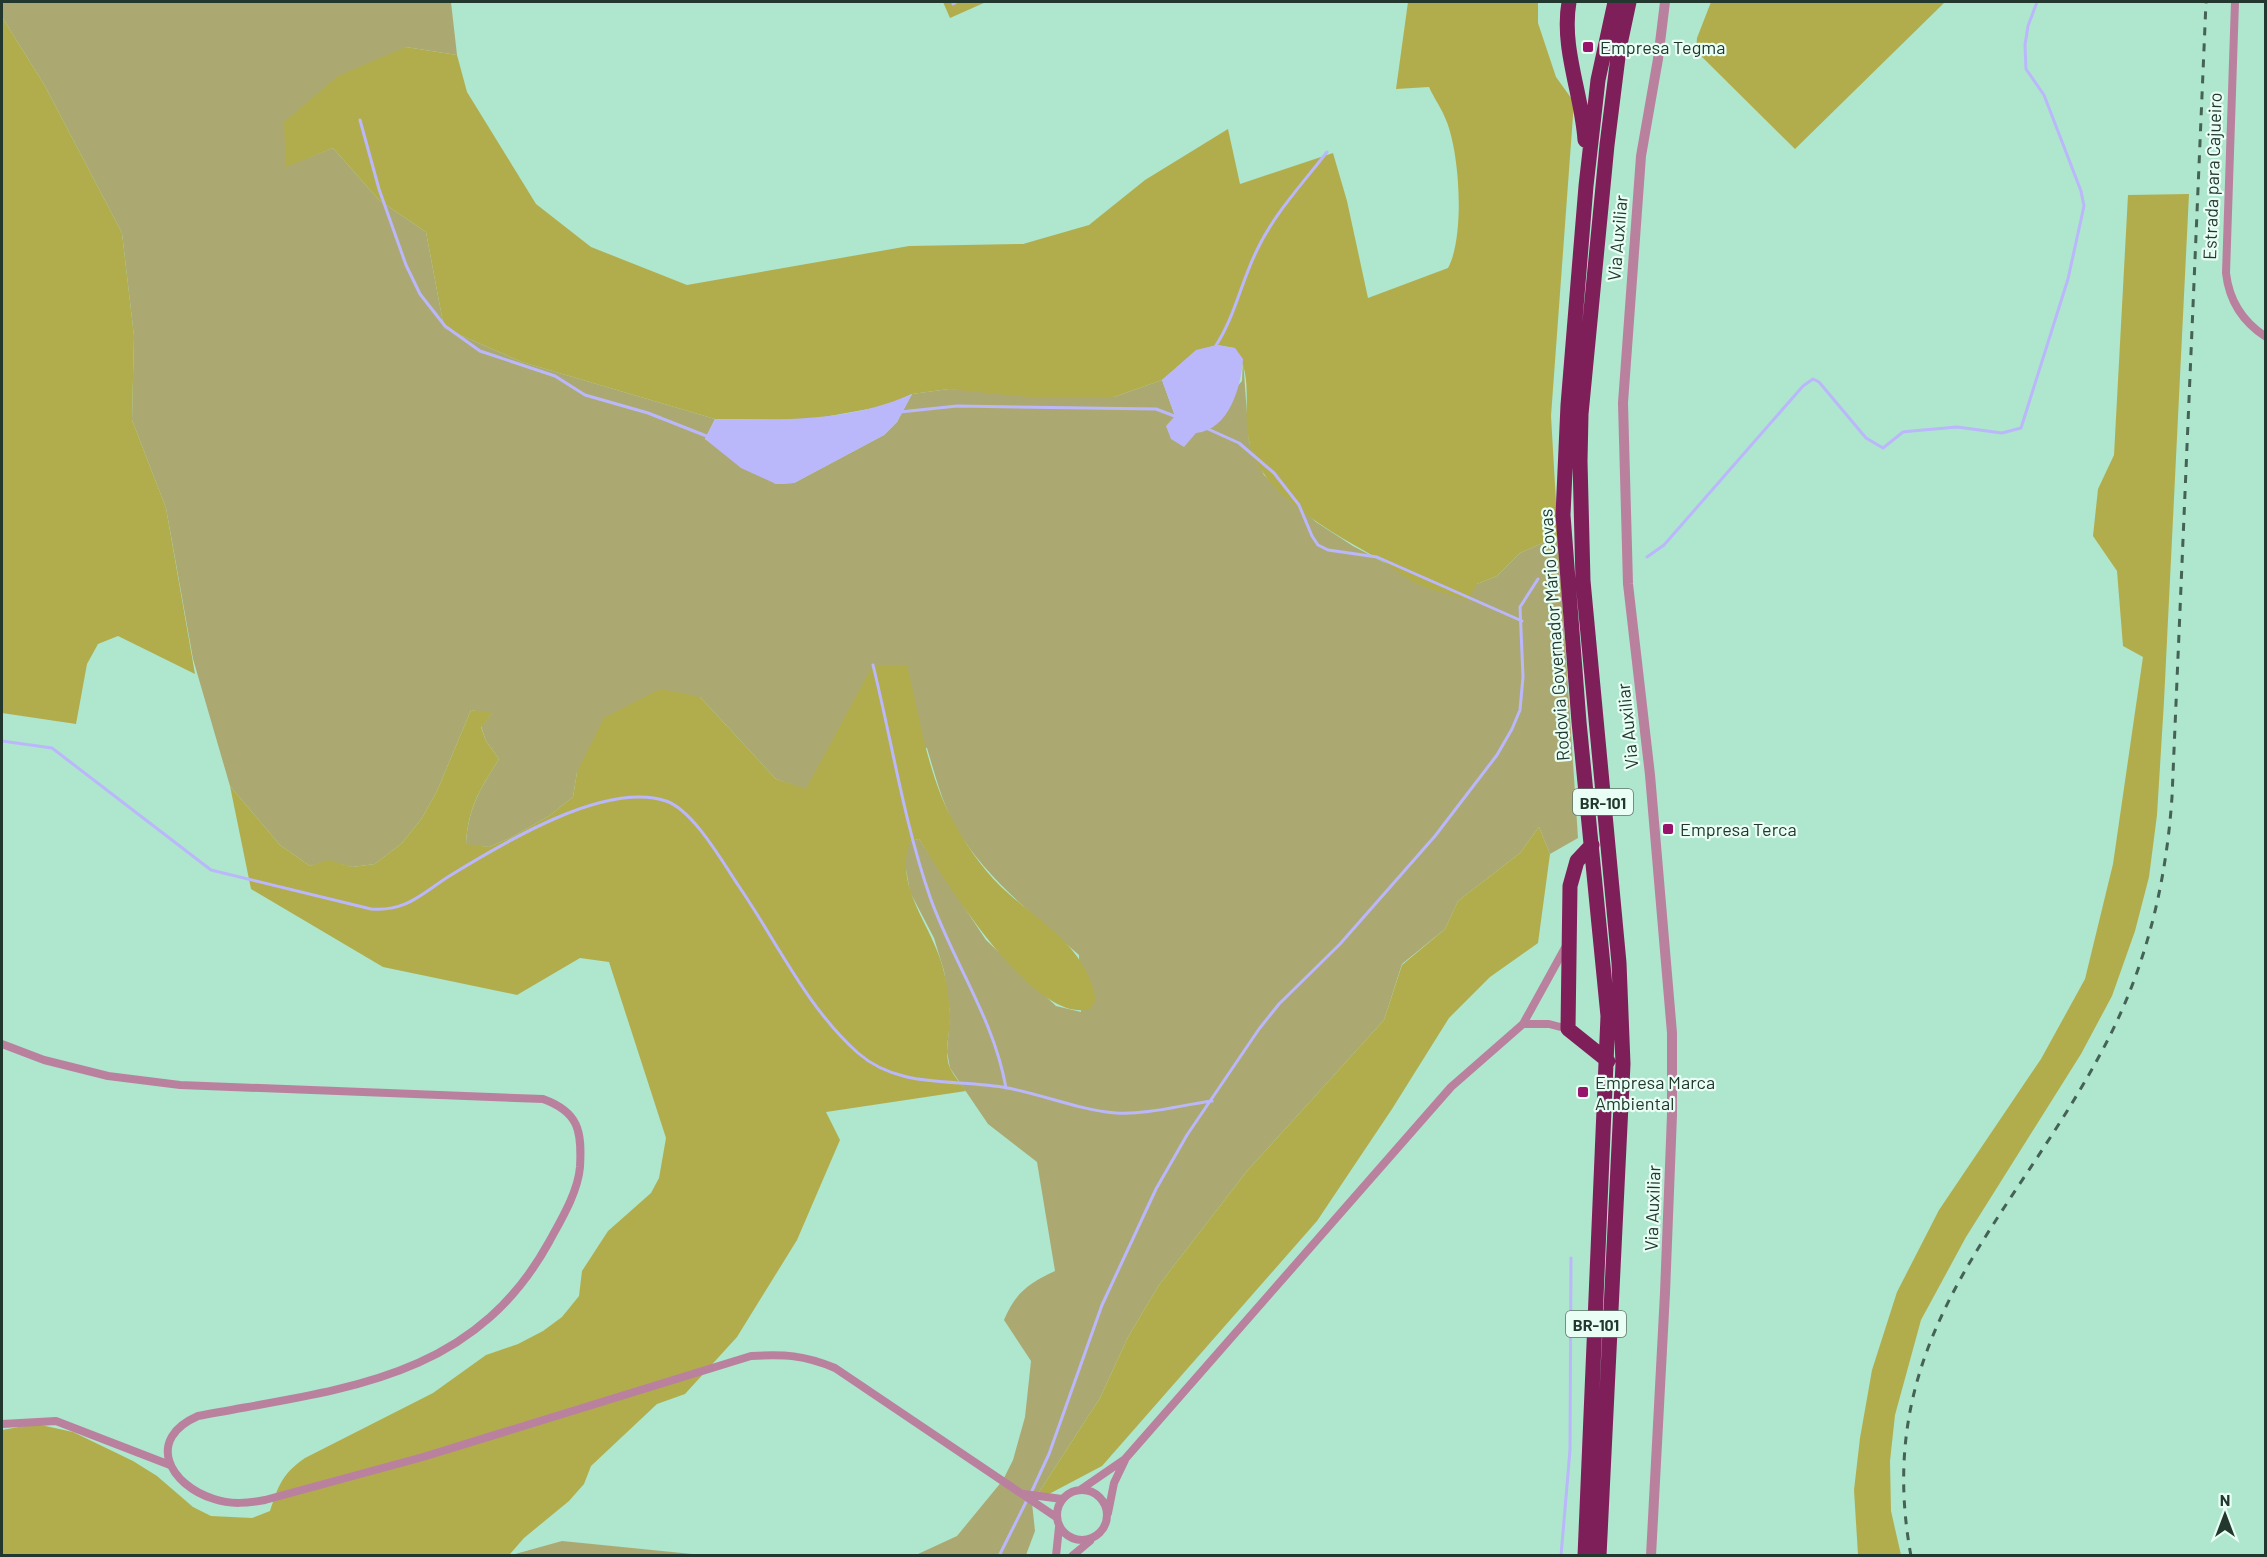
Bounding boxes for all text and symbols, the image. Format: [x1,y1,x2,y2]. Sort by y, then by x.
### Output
place label: Empresa Tegma [1600,36,1725,58]
marker: Empresa Tegma [1581,40,1595,54]
street label: Estrada para Cajueiro [2198,92,2226,260]
street label: Via Auxiliar [1602,194,1632,282]
street label: Rodovia Governador Mário Covas [1534,508,1574,762]
street label: Via Auxiliar [1612,682,1642,770]
road number: BR-101 [1573,789,1633,815]
place label: Empresa Terca [1680,818,1797,840]
marker: Empresa Terca [1661,822,1675,836]
place label: Empresa Marca Ambiental [1595,1071,1715,1114]
marker: Empresa Marca Ambiental [1576,1085,1590,1099]
street label: Via Auxiliar [1640,1164,1665,1251]
road number: BR-101 [1566,1311,1626,1337]
north arrow [2195,1485,2255,1545]
text: N [2220,1490,2230,1509]

